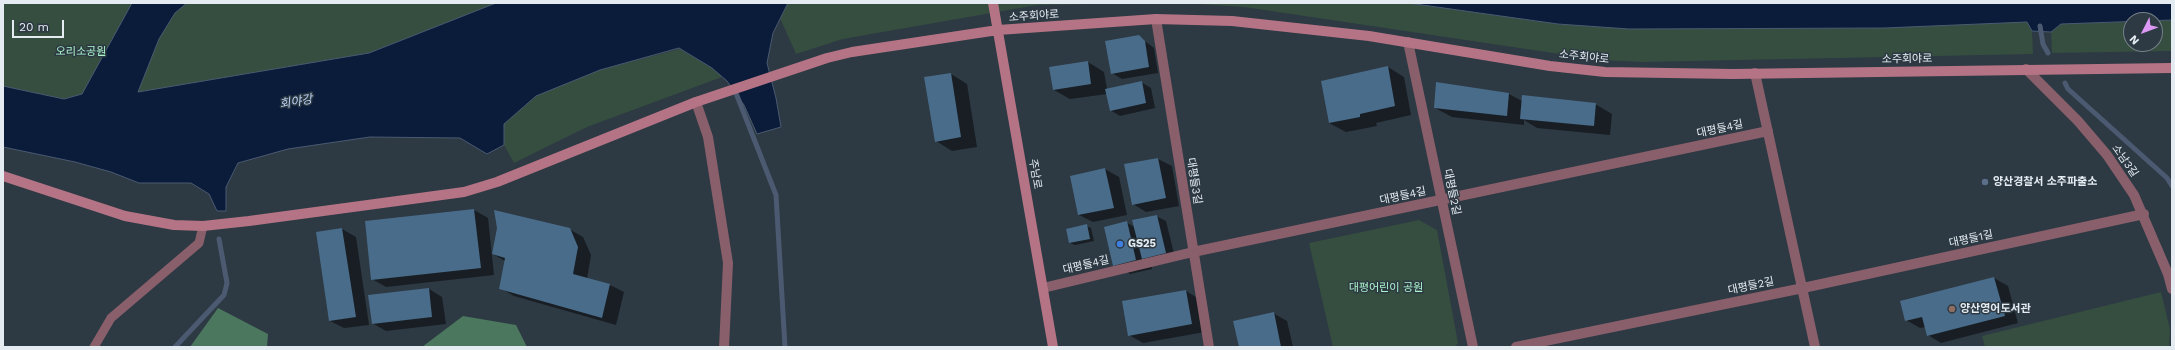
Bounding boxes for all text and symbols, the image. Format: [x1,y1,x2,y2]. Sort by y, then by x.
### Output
street label: 소주회야로 [1008,8,1060,24]
scale bar [14,12,66,38]
north arrow [2123,12,2163,52]
text: 20 m [19,20,49,34]
text: N [2127,32,2142,47]
park label: 오리소공원 [56,45,106,59]
street label: 소주회야로 [1558,48,1610,66]
street label: 소주회야로 [1882,52,1932,66]
water label: 회야강 [278,92,314,112]
street label: 대평들4길 [1696,118,1744,140]
street label: 소남3길 [2109,142,2141,180]
street label: 대평들3길 [1184,157,1204,205]
street label: 주남로 [1026,158,1044,190]
street label: 대평들2길 [1441,168,1463,216]
place label: 양산경찰서 소주파출소 [1993,175,2097,189]
marker: 양산경찰서 소주파출소 [1980,177,1990,187]
street label: 대평들4길 [1379,185,1427,207]
street label: 대평들1길 [1948,228,1994,250]
place label: GS25 [1128,237,1156,251]
marker: GS25 [1115,239,1125,249]
street label: 대평들4길 [1062,253,1110,277]
street label: 대평들2길 [1727,275,1775,297]
park label: 대평어린이 공원 [1349,281,1423,295]
place label: 양산영어도서관 [1960,302,2031,316]
marker: 양산영어도서관 [1947,304,1957,314]

